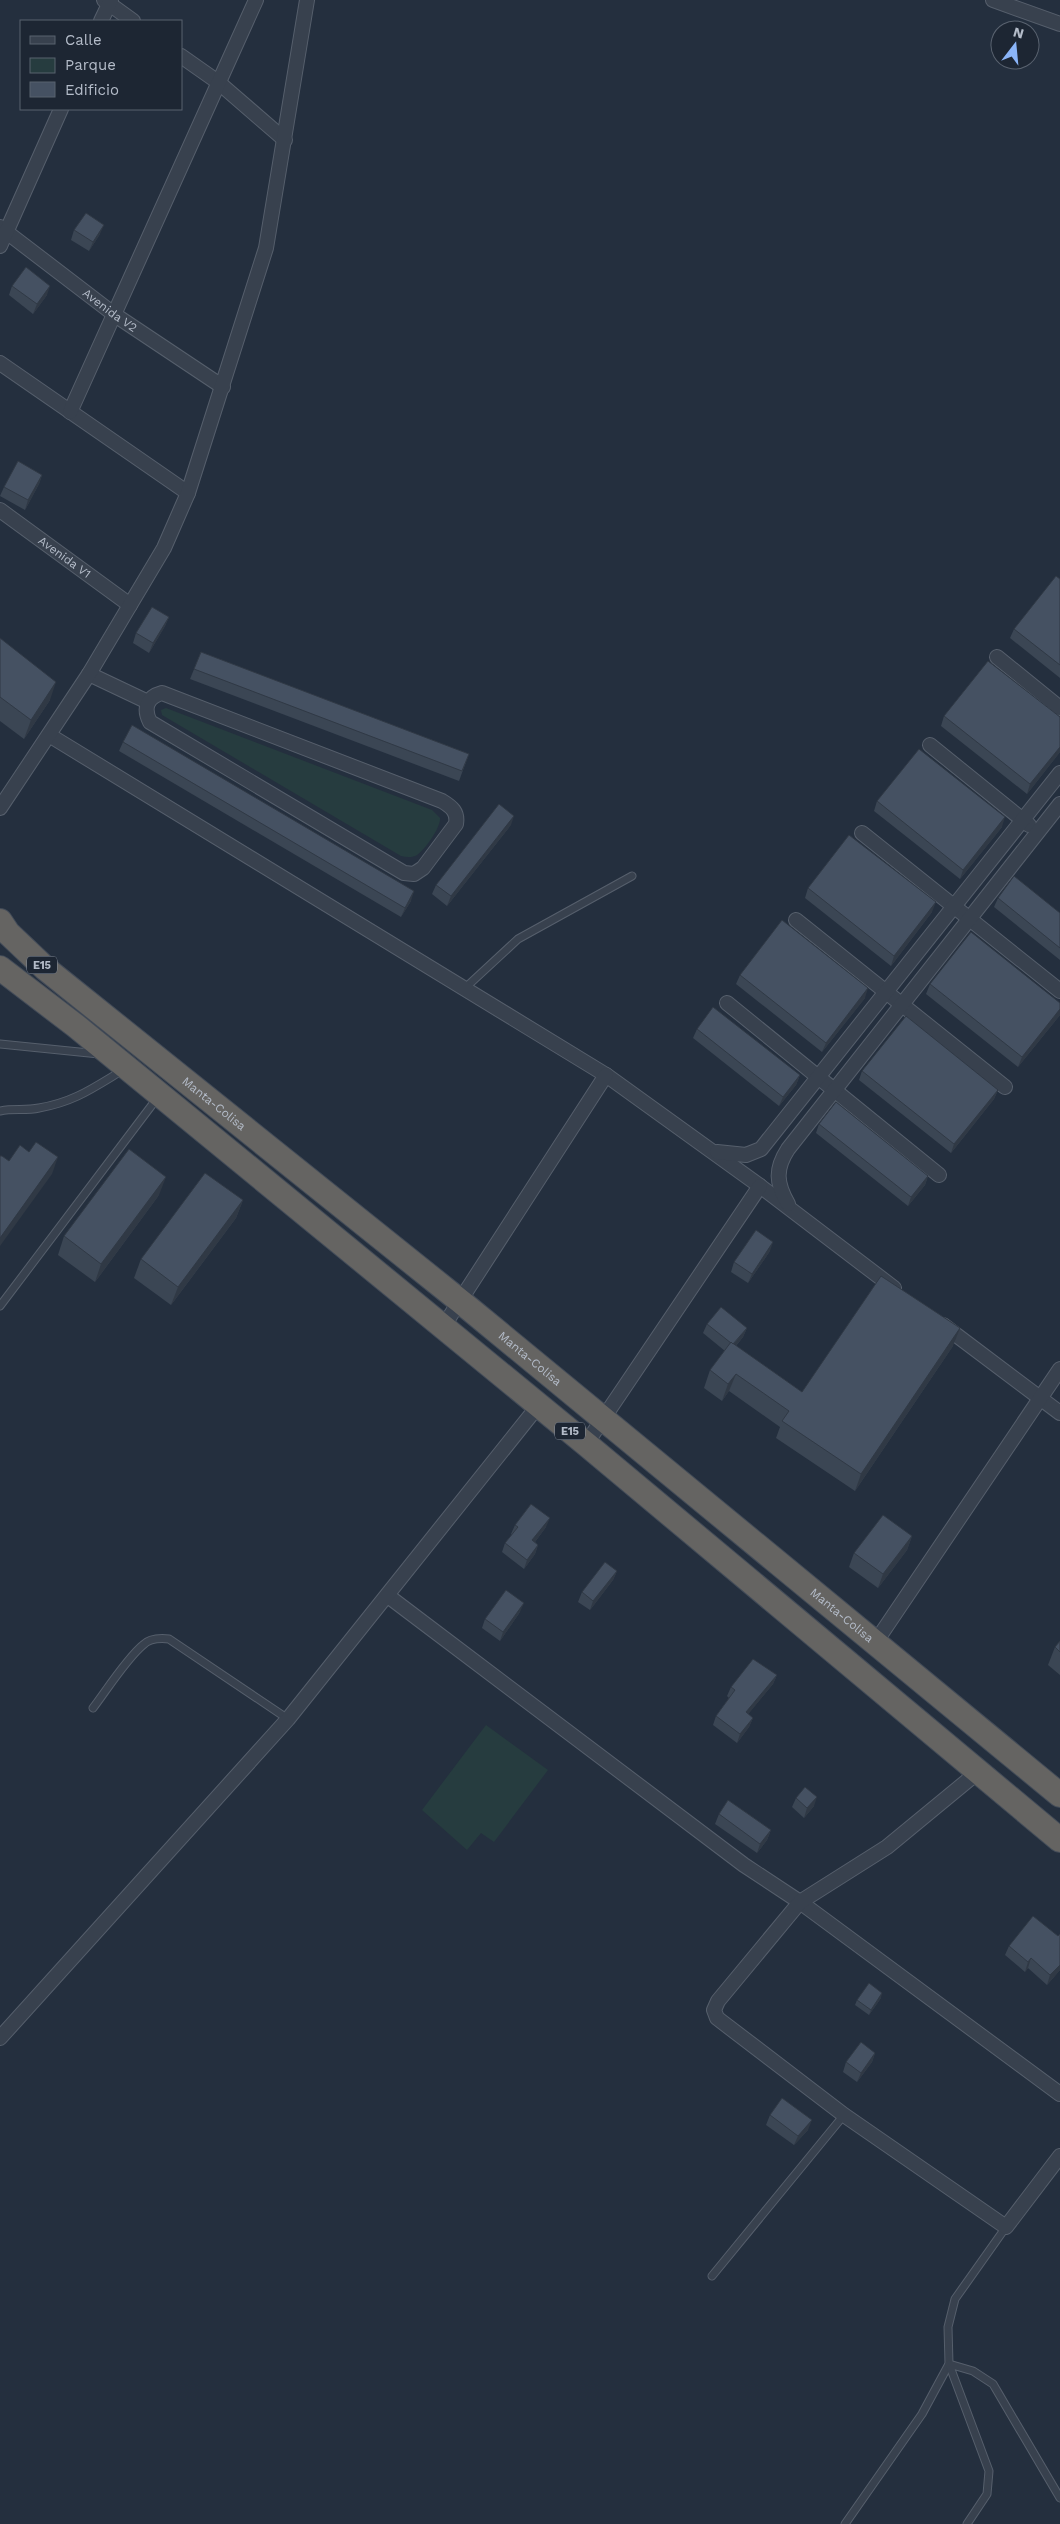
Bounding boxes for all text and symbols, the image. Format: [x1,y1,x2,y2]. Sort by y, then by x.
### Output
legend [20,20,182,110]
north arrow [990,20,1040,70]
text: N [1011,23,1026,42]
text: Calle [65,31,102,49]
text: Parque [65,56,116,74]
text: Edificio [65,81,119,99]
street label: Avenida V2 [80,286,140,335]
street label: Avenida V1 [36,533,94,581]
road number: E15 [27,956,57,974]
street label: Manta-Colisa [179,1074,249,1133]
street label: Manta-Colisa [496,1329,564,1389]
road number: E15 [555,1422,585,1440]
street label: Manta-Colisa [807,1585,876,1646]

